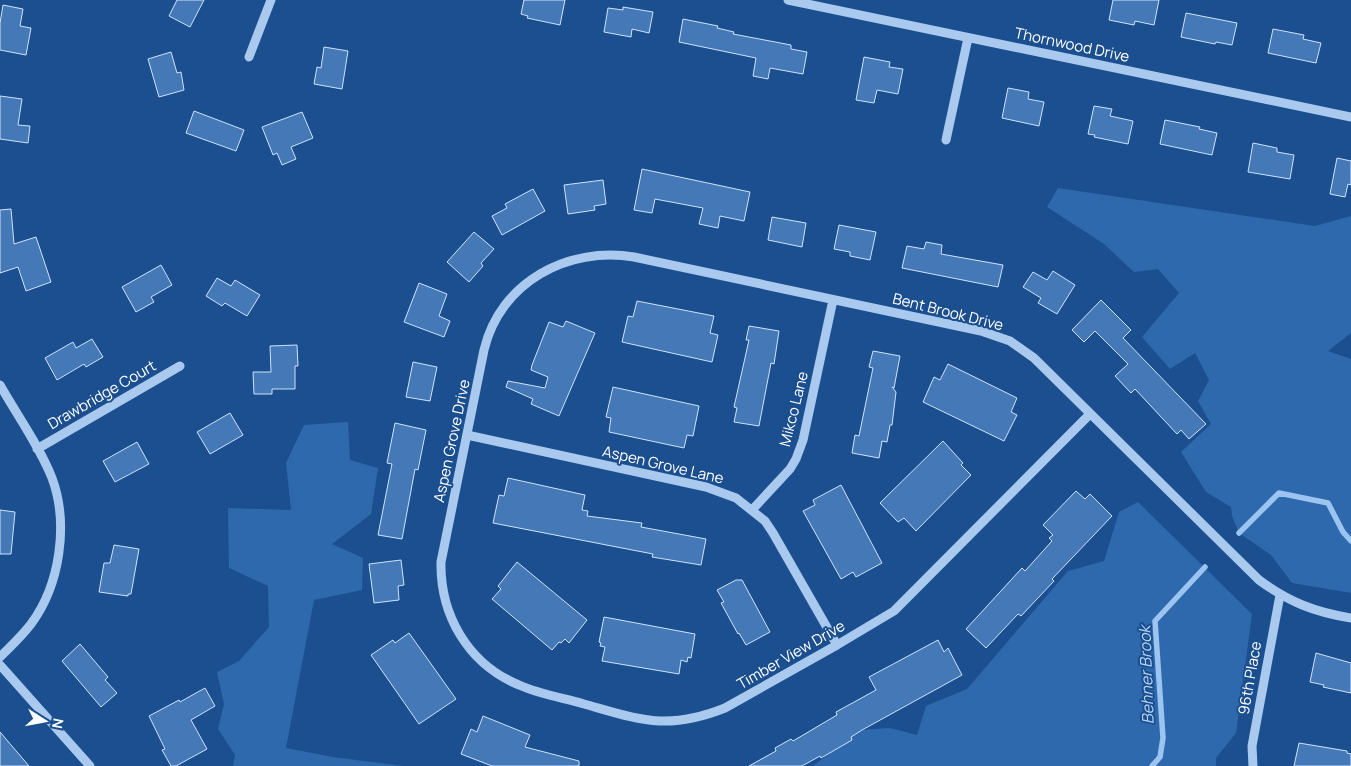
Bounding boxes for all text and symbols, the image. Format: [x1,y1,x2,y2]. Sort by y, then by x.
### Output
street label: Thornwood Drive [1013,22,1132,67]
street label: Bent Brook Drive [891,288,1006,335]
street label: Drawbridge Court [44,355,160,434]
street label: Mikco Lane [774,369,813,449]
street label: Aspen Grove Drive [428,377,475,504]
street label: Aspen Grove Lane [600,440,726,489]
street label: Timber View Drive [733,615,849,694]
water label: Behner Brook [1133,623,1159,725]
street label: 96th Place [1233,639,1266,716]
north arrow [20,696,70,746]
text: N [48,717,69,730]

